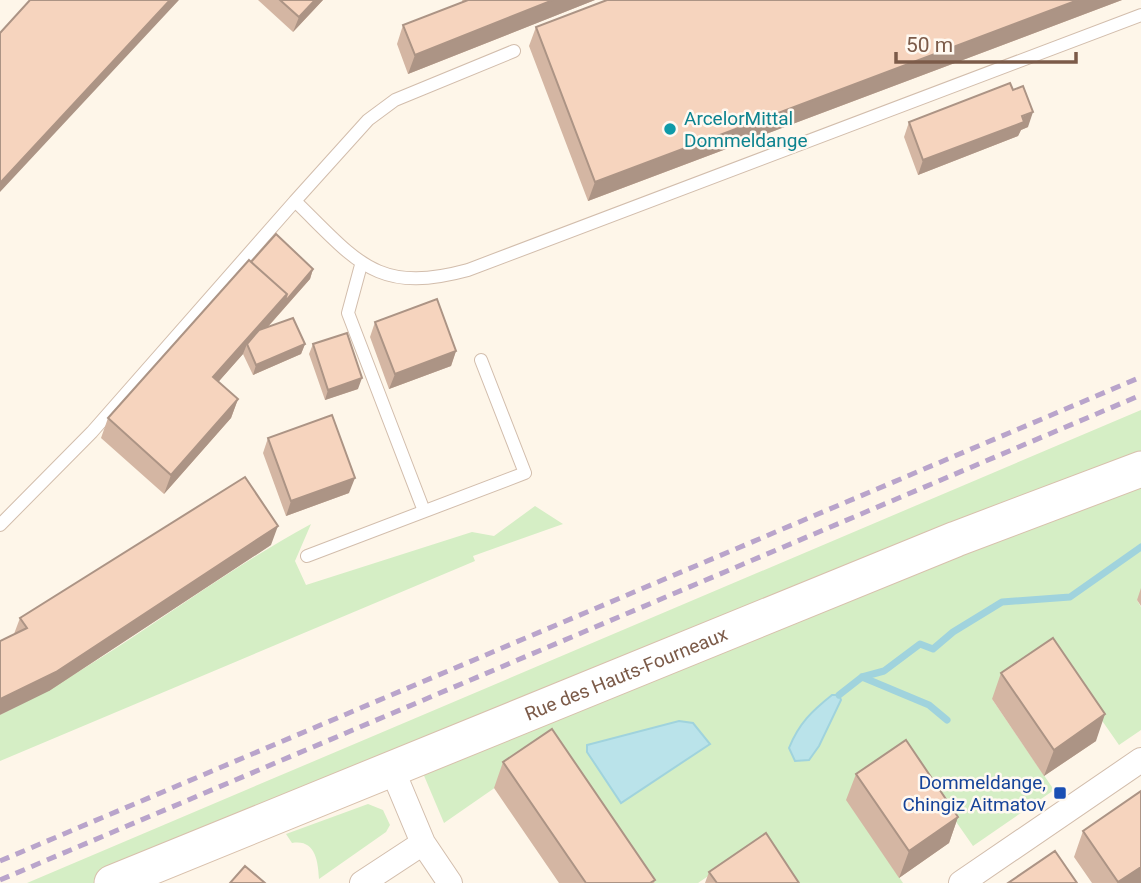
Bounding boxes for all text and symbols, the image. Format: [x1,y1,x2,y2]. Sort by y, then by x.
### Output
scale bar [896,21,1076,65]
text: 50 m [906,33,953,57]
place label: ArcelorMittal Dommeldange [684,107,808,152]
marker: ArcelorMittal Dommeldange [662,121,678,137]
street label: Rue des Hauts-Fourneaux [521,622,731,726]
place label: Dommeldange, Chingiz Aitmatov [902,771,1046,816]
marker: Dommeldange, Chingiz Aitmatov [1052,785,1068,801]

